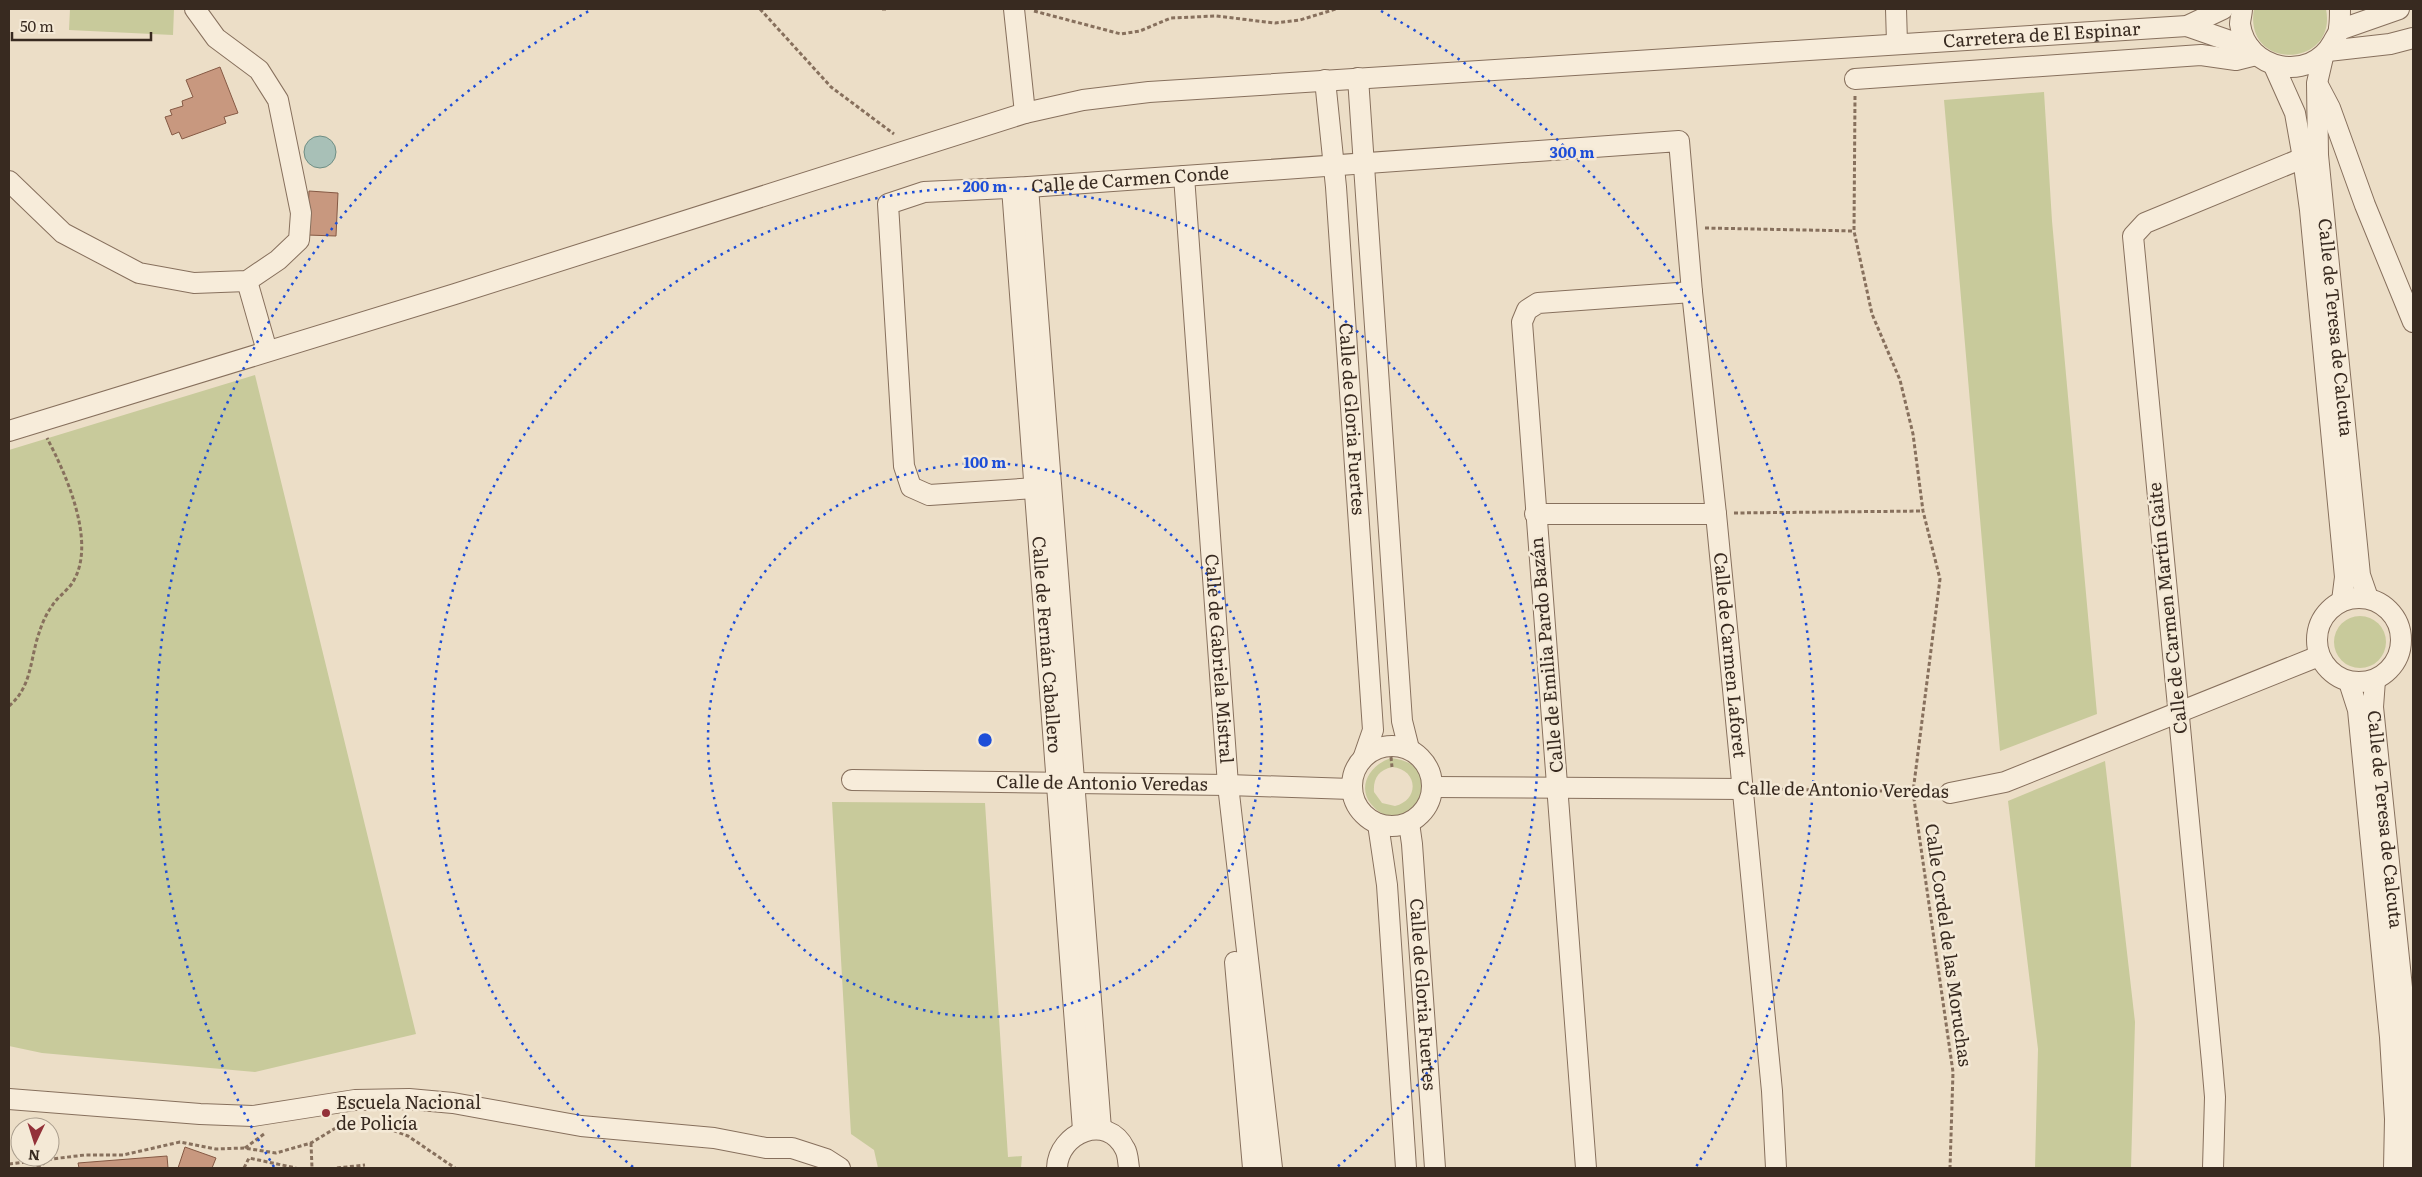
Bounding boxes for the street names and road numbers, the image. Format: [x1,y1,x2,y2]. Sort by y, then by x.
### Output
street label: Carretera de El Espinar [1942,14,2141,53]
street label: Calle de Carmen Conde [1030,158,1230,199]
street label: Calle de Teresa de Calcuta [2312,217,2361,438]
street label: Calle de Gloria Fuertes [1333,322,1373,516]
street label: Calle de Carmen Martín Gaite [2140,481,2193,735]
street label: Calle de Fernán Caballero [1026,535,1070,754]
street label: Calle de Emilia Pardo Bazán [1522,536,1569,774]
street label: Calle de Carmen Laforet [1708,551,1755,760]
street label: Calle de Gabriela Mistral [1199,553,1241,764]
street label: Calle de Teresa de Calcuta [2361,709,2411,930]
street label: Calle de Antonio Veredas [996,767,1208,797]
street label: Calle de Antonio Veredas [1737,773,1949,804]
street label: Calle Cordel de las Moruchas [1919,821,1980,1068]
street label: Calle de Gloria Fuertes [1404,897,1444,1091]

